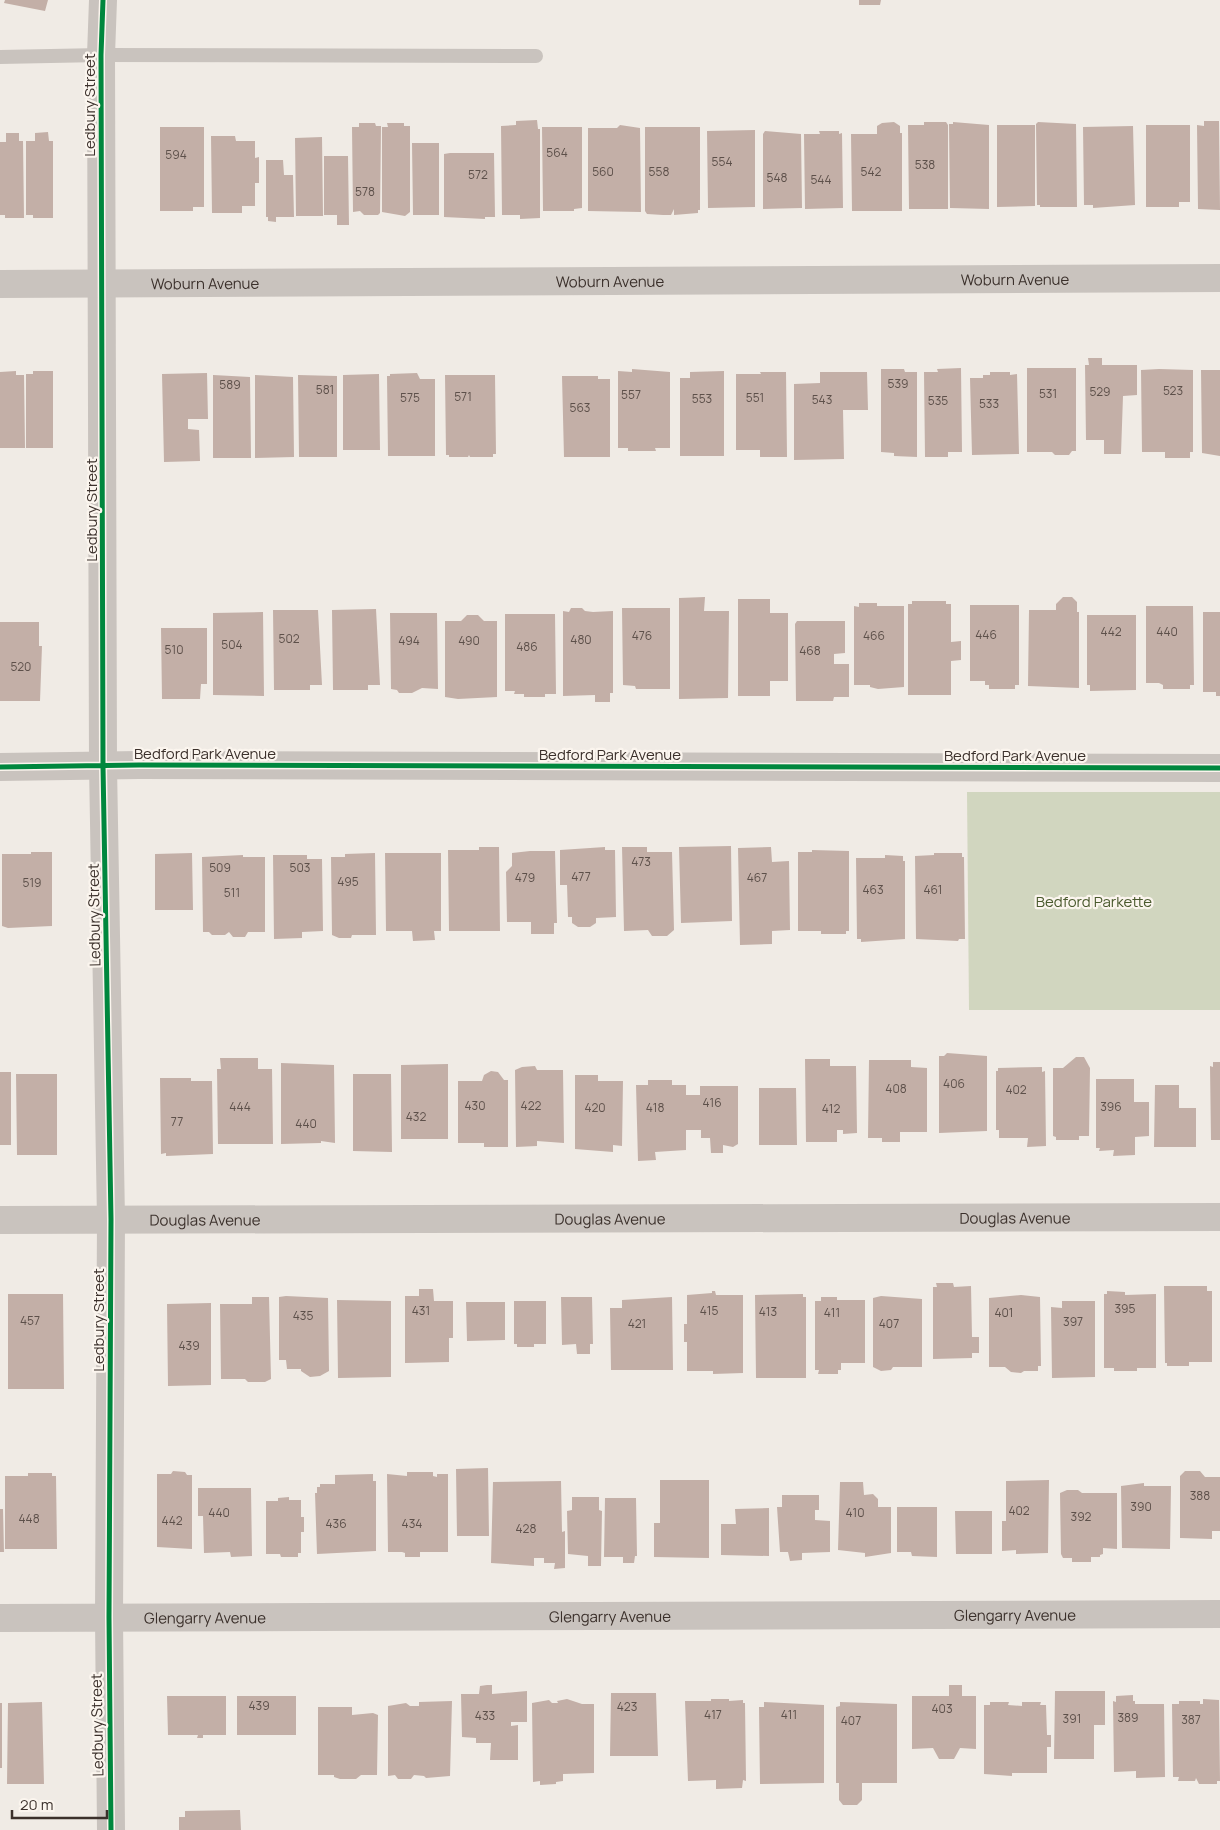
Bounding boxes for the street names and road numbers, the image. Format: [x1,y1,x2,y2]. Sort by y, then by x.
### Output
street label: Ledbury Street [79,53,100,157]
street label: Woburn Avenue [961,268,1070,290]
street label: Woburn Avenue [556,270,665,292]
street label: Woburn Avenue [151,272,260,294]
street label: Ledbury Street [81,458,102,562]
street label: Bedford Park Avenue [134,743,276,764]
street label: Bedford Park Avenue [539,744,681,765]
street label: Bedford Park Avenue [944,745,1086,766]
street label: Ledbury Street [83,863,105,967]
street label: Douglas Avenue [960,1207,1071,1228]
street label: Douglas Avenue [555,1208,666,1229]
street label: Douglas Avenue [150,1209,261,1230]
street label: Ledbury Street [88,1268,109,1372]
street label: Glengarry Avenue [954,1604,1076,1625]
street label: Glengarry Avenue [549,1605,671,1627]
street label: Glengarry Avenue [144,1607,266,1628]
street label: Ledbury Street [86,1673,108,1777]

